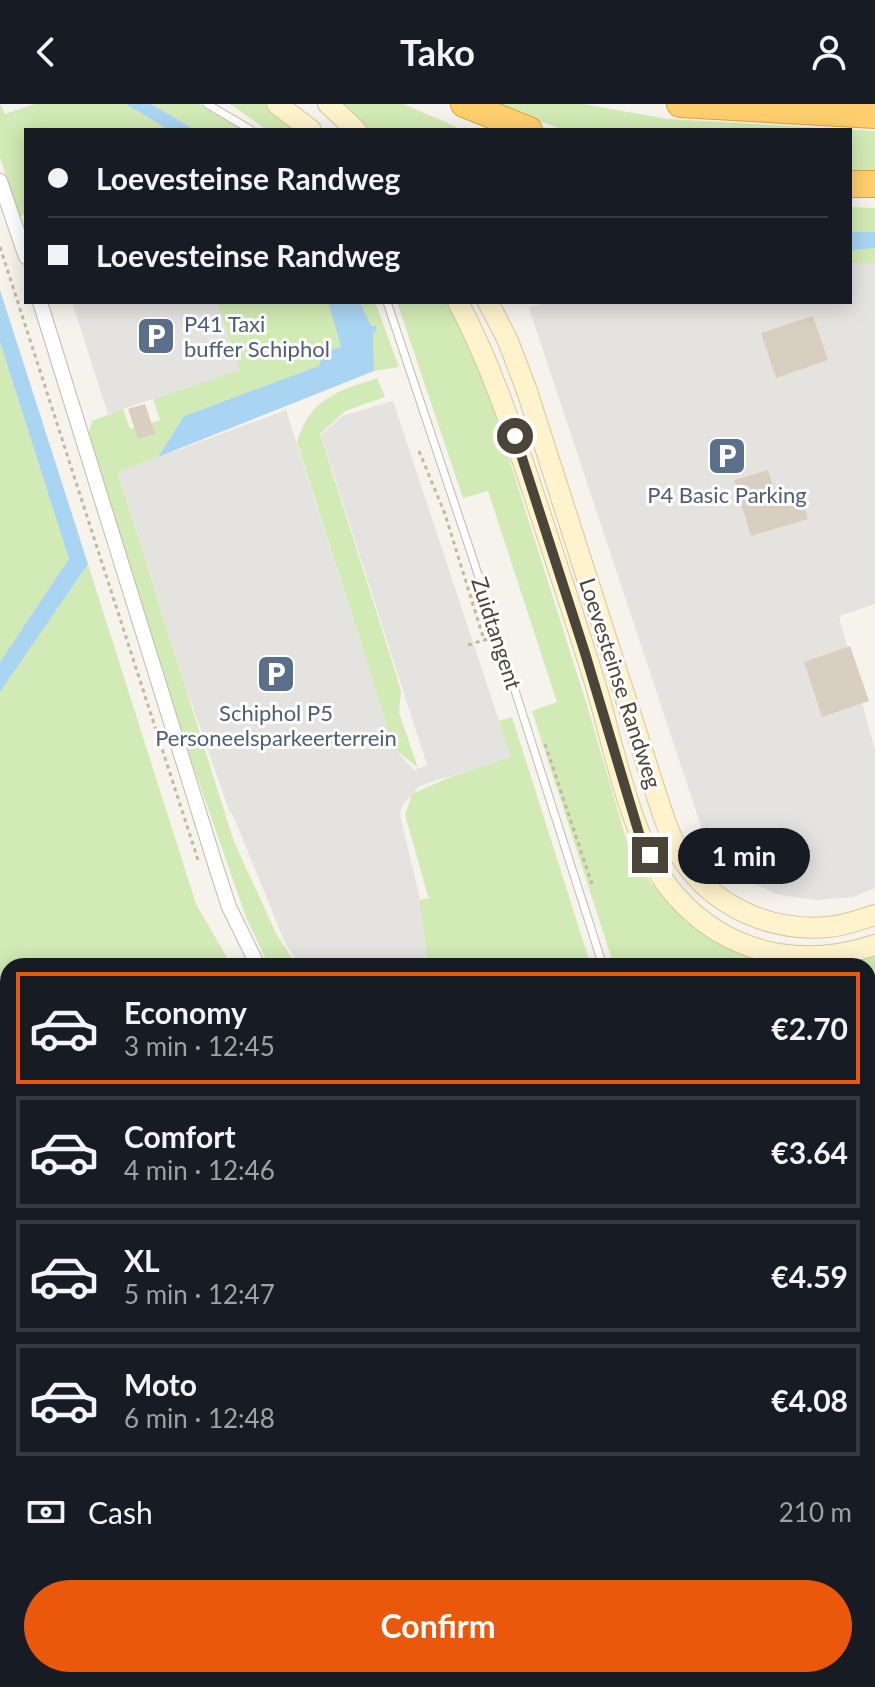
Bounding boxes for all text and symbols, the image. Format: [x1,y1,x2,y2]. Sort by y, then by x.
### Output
icon: back [24,30,68,74]
text: Tako [400,30,475,74]
icon: person [807,30,851,74]
text: Loevesteinse Randweg [96,160,400,196]
text: Loevesteinse Randweg [96,237,400,273]
place label: P41 Taxi buffer Schiphol [184,310,330,362]
parking icon: P41 Taxi buffer Schiphol [135,315,177,357]
route start [497,418,533,454]
parking icon: P4 Basic Parking [706,435,748,477]
place label: P4 Basic Parking [647,481,807,508]
street label: Zuidtangent [466,573,528,693]
street label: Loevesteinse Randweg [574,574,668,792]
parking icon: Schiphol P5 Personeelsparkeerterrein [255,653,297,695]
place label: Schiphol P5 Personeelsparkeerterrein [155,699,397,751]
callout: 1 min [678,827,810,883]
route end [632,837,668,873]
text: 1 min [712,840,776,872]
icon: car [28,992,100,1064]
text: Economy [124,994,247,1030]
text: €2.70 [771,1010,848,1046]
text: 3 min · 12:45 [124,1030,275,1062]
icon: car [28,1116,100,1188]
text: Comfort [124,1118,236,1154]
text: €3.64 [771,1134,848,1170]
text: 4 min · 12:46 [124,1154,275,1186]
icon: car [28,1240,100,1312]
text: XL [124,1242,160,1278]
text: €4.59 [771,1258,848,1294]
text: 5 min · 12:47 [124,1278,275,1310]
icon: car [28,1364,100,1436]
text: Moto [124,1366,197,1402]
text: €4.08 [771,1382,848,1418]
text: 6 min · 12:48 [124,1402,275,1434]
icon: cash [24,1490,68,1534]
text: Cash [88,1494,153,1530]
text: 210 m [779,1496,852,1528]
button: Confirm [24,1580,852,1672]

